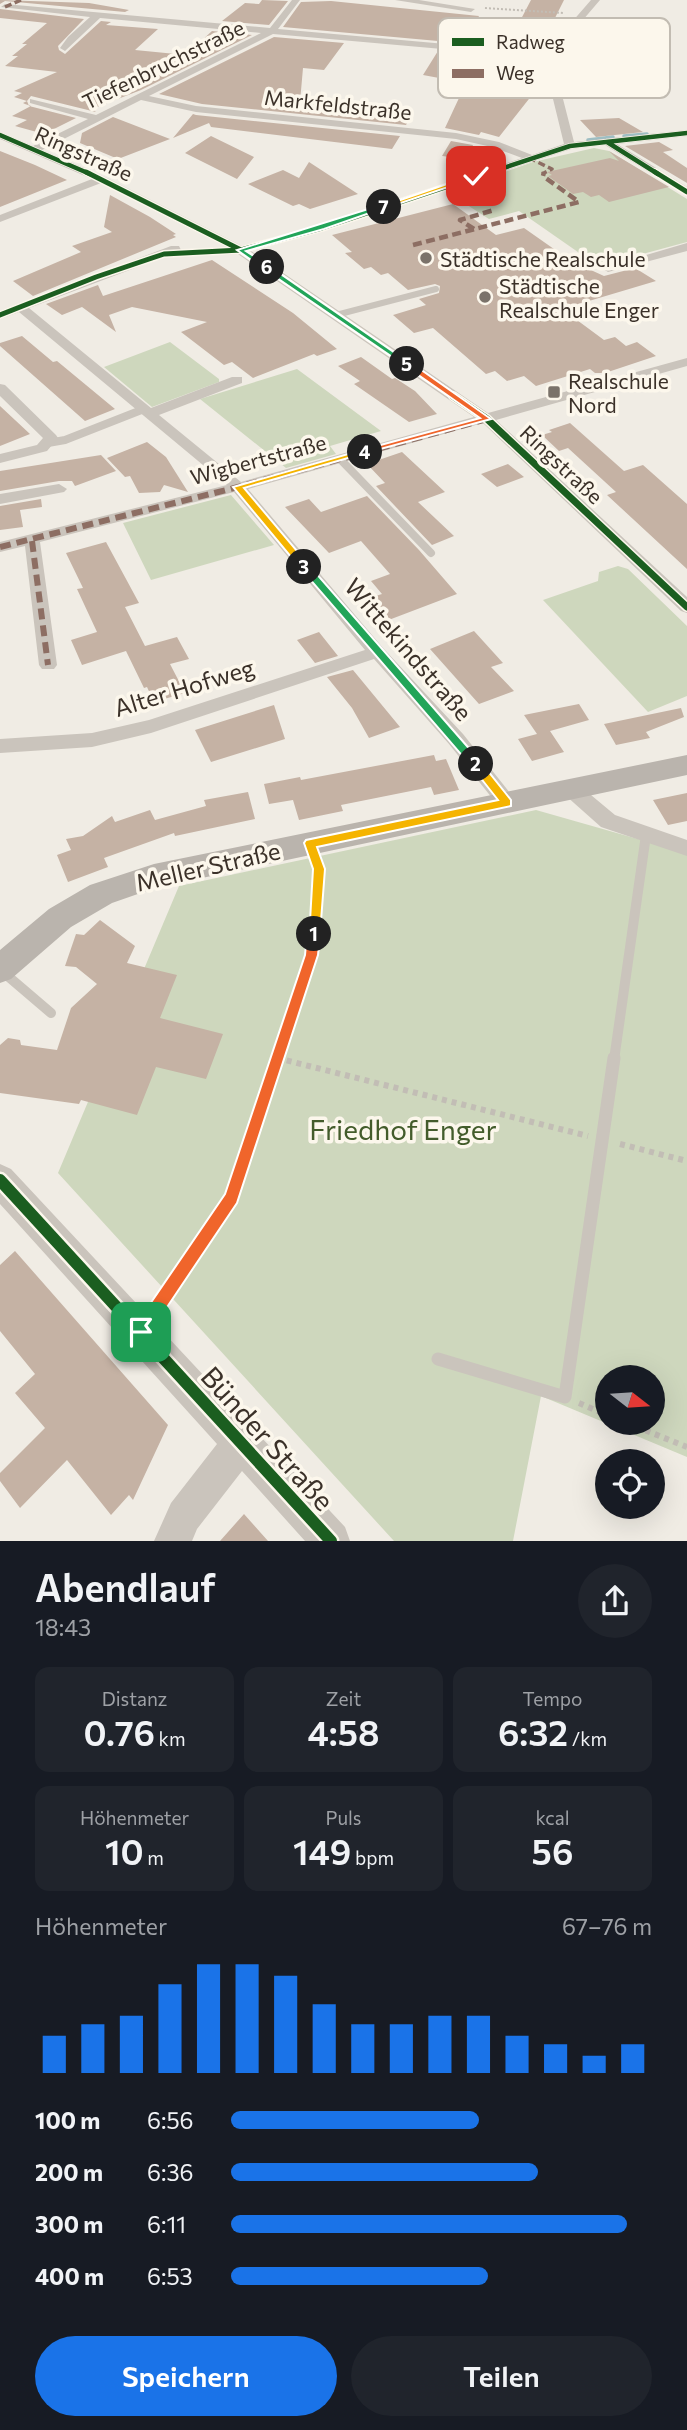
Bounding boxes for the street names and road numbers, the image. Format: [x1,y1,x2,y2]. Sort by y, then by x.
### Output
street label: Tiefenbruchstraße [78,14,248,114]
street label: Markfeldstraße [263,84,413,124]
street label: Ringstraße [31,120,137,186]
street label: Ringstraße [515,419,609,509]
street label: Wigbertstraße [187,429,329,489]
street label: Wittekindstraße [339,572,479,726]
street label: Alter Hofweg [110,652,258,722]
street label: Meller Straße [133,835,283,897]
street label: Bünder Straße [194,1359,342,1517]

